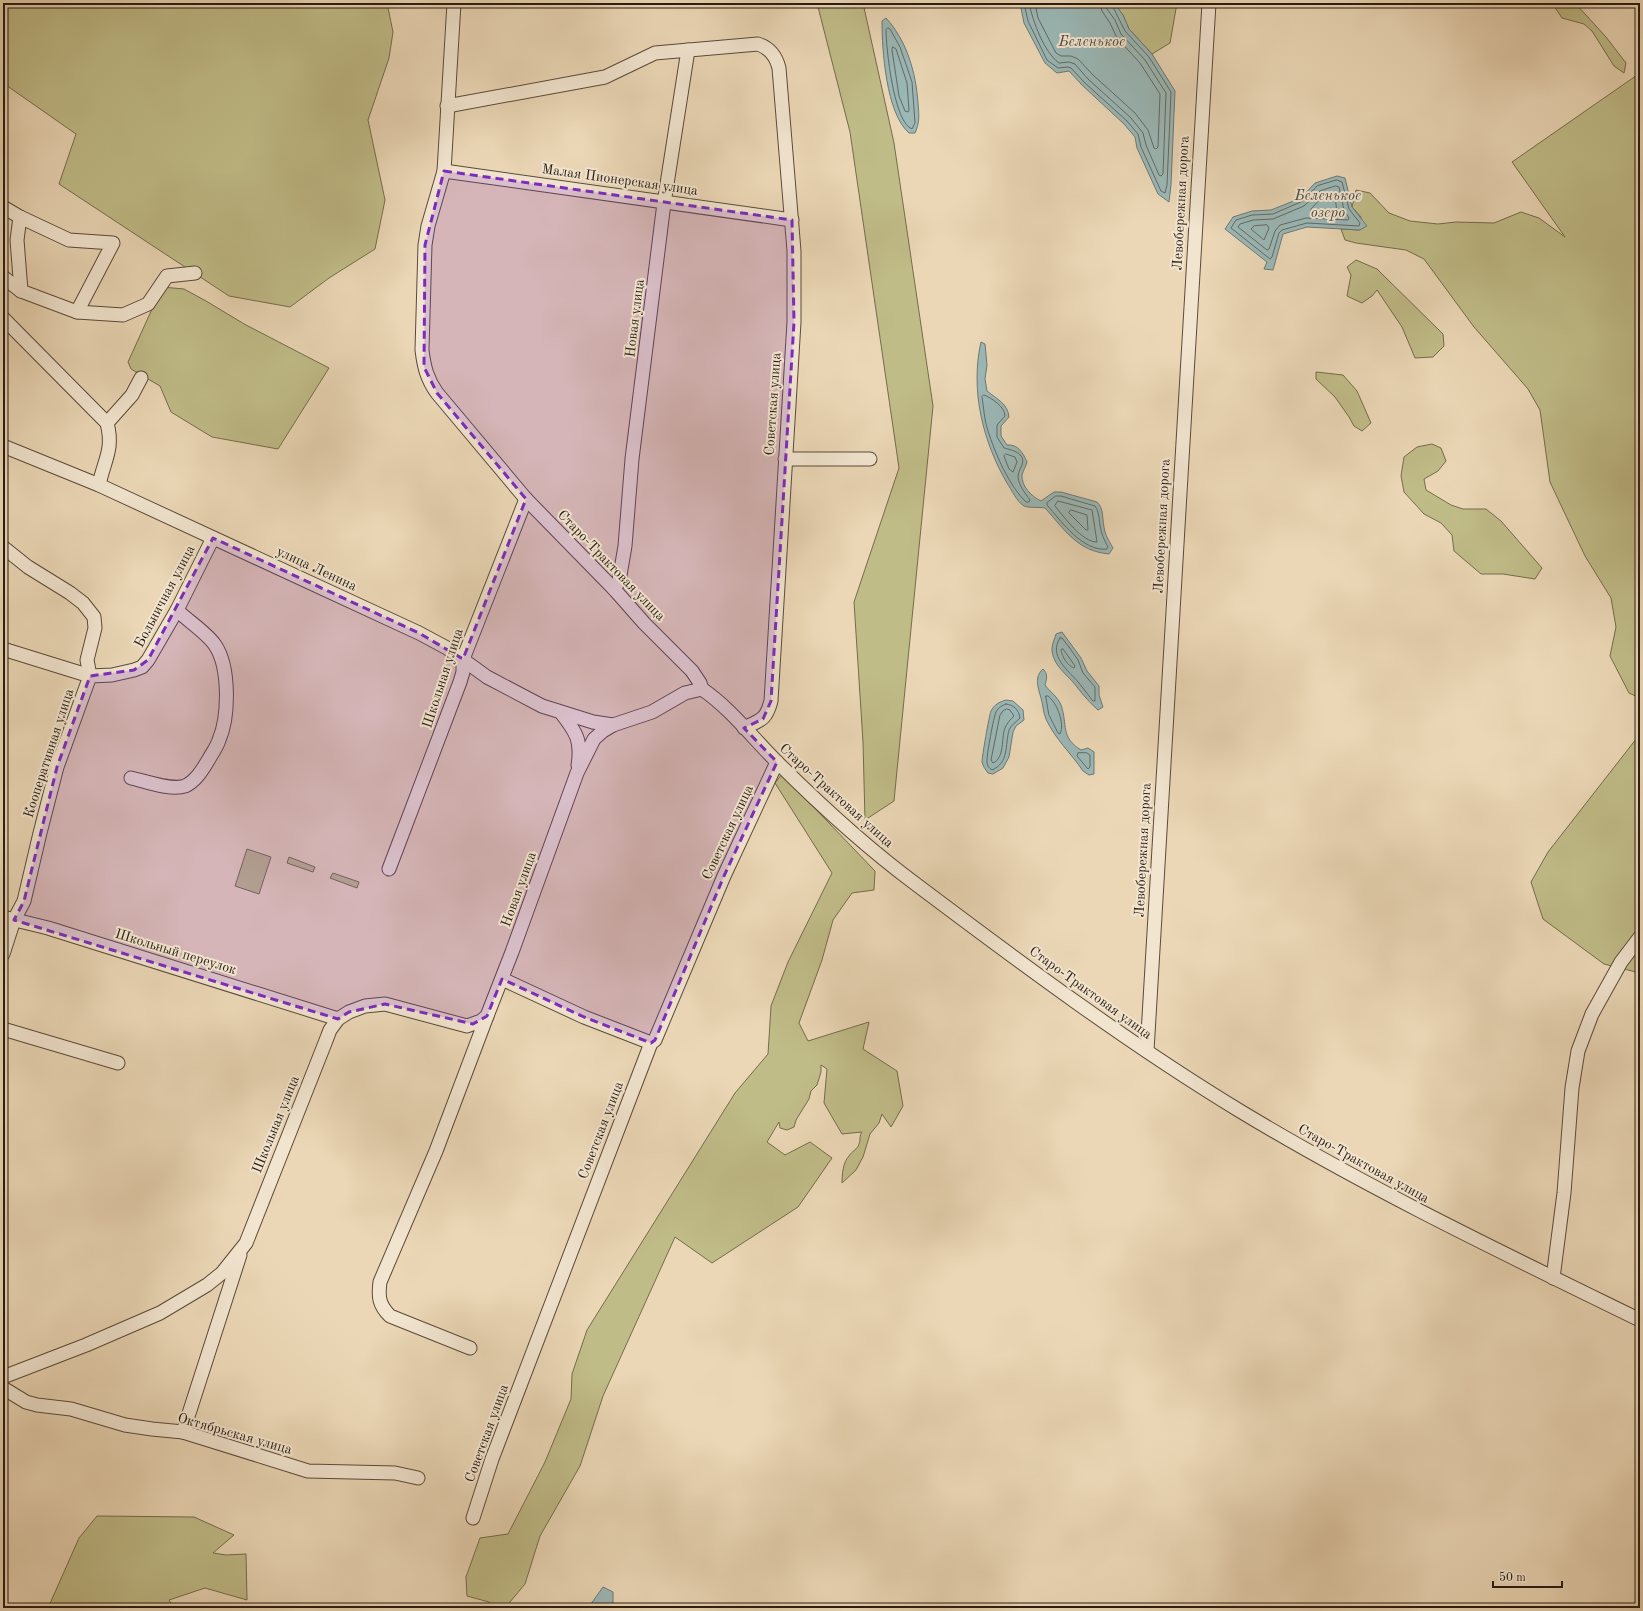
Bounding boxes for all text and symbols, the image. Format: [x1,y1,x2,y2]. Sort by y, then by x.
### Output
water label: Беленькое [1058,35,1125,50]
street label: Левобережная дорога [1170,135,1192,271]
street label: Малая Пионерская улица [541,162,699,198]
water label: Беленькое озеро [1294,189,1361,221]
street label: Новая улица [623,278,647,358]
street label: Советская улица [762,352,784,456]
street label: Левобережная дорога [1151,458,1173,594]
street label: Старо-Трактовая улица [555,508,668,624]
street label: Больничная улица [132,543,198,650]
street label: улица Ленина [274,544,359,594]
street label: Школьная улица [420,627,466,730]
street label: Кооперативная улица [21,687,76,820]
street label: Старо-Трактовая улица [777,741,896,850]
street label: Левобережная дорога [1132,782,1154,918]
street label: Советская улица [700,783,756,882]
street label: Новая улица [499,850,539,929]
street label: Школьный переулок [113,927,238,977]
street label: Старо-Трактовая улица [1027,944,1154,1042]
street label: Школьная улица [250,1074,302,1175]
street label: Советская улица [576,1080,626,1181]
street label: Старо-Трактовая улица [1296,1122,1432,1206]
street label: Советская улица [463,1382,511,1484]
street label: Октябрьская улица [176,1411,294,1457]
scale bar [1493,1563,1562,1589]
text: 50 m [1499,1571,1526,1584]

